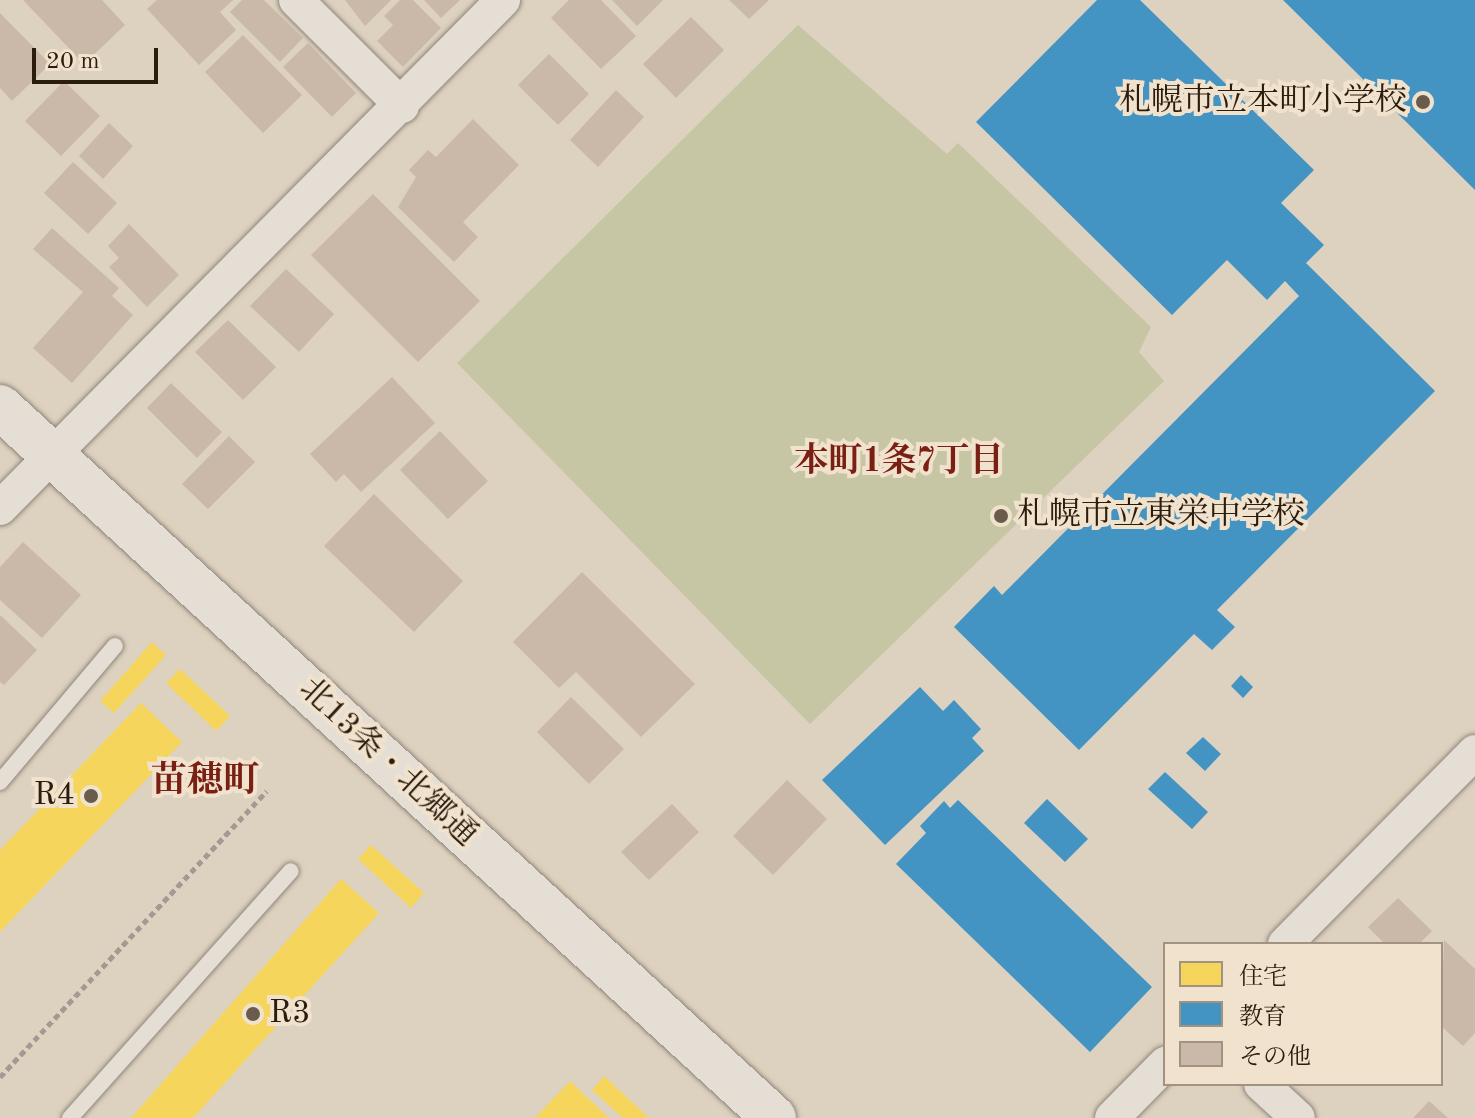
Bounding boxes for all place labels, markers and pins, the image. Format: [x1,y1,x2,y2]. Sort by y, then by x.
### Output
place label: 札幌市立本町小学校 [1119,83,1407,121]
marker: 札幌市立本町小学校 [1414,93,1432,111]
place label: 札幌市立東栄中学校 [1017,497,1305,535]
marker: 札幌市立東栄中学校 [992,507,1010,525]
place label: R4 [34,777,75,815]
marker: R4 [82,787,100,805]
place label: R3 [269,995,310,1033]
marker: R3 [244,1005,262,1023]

